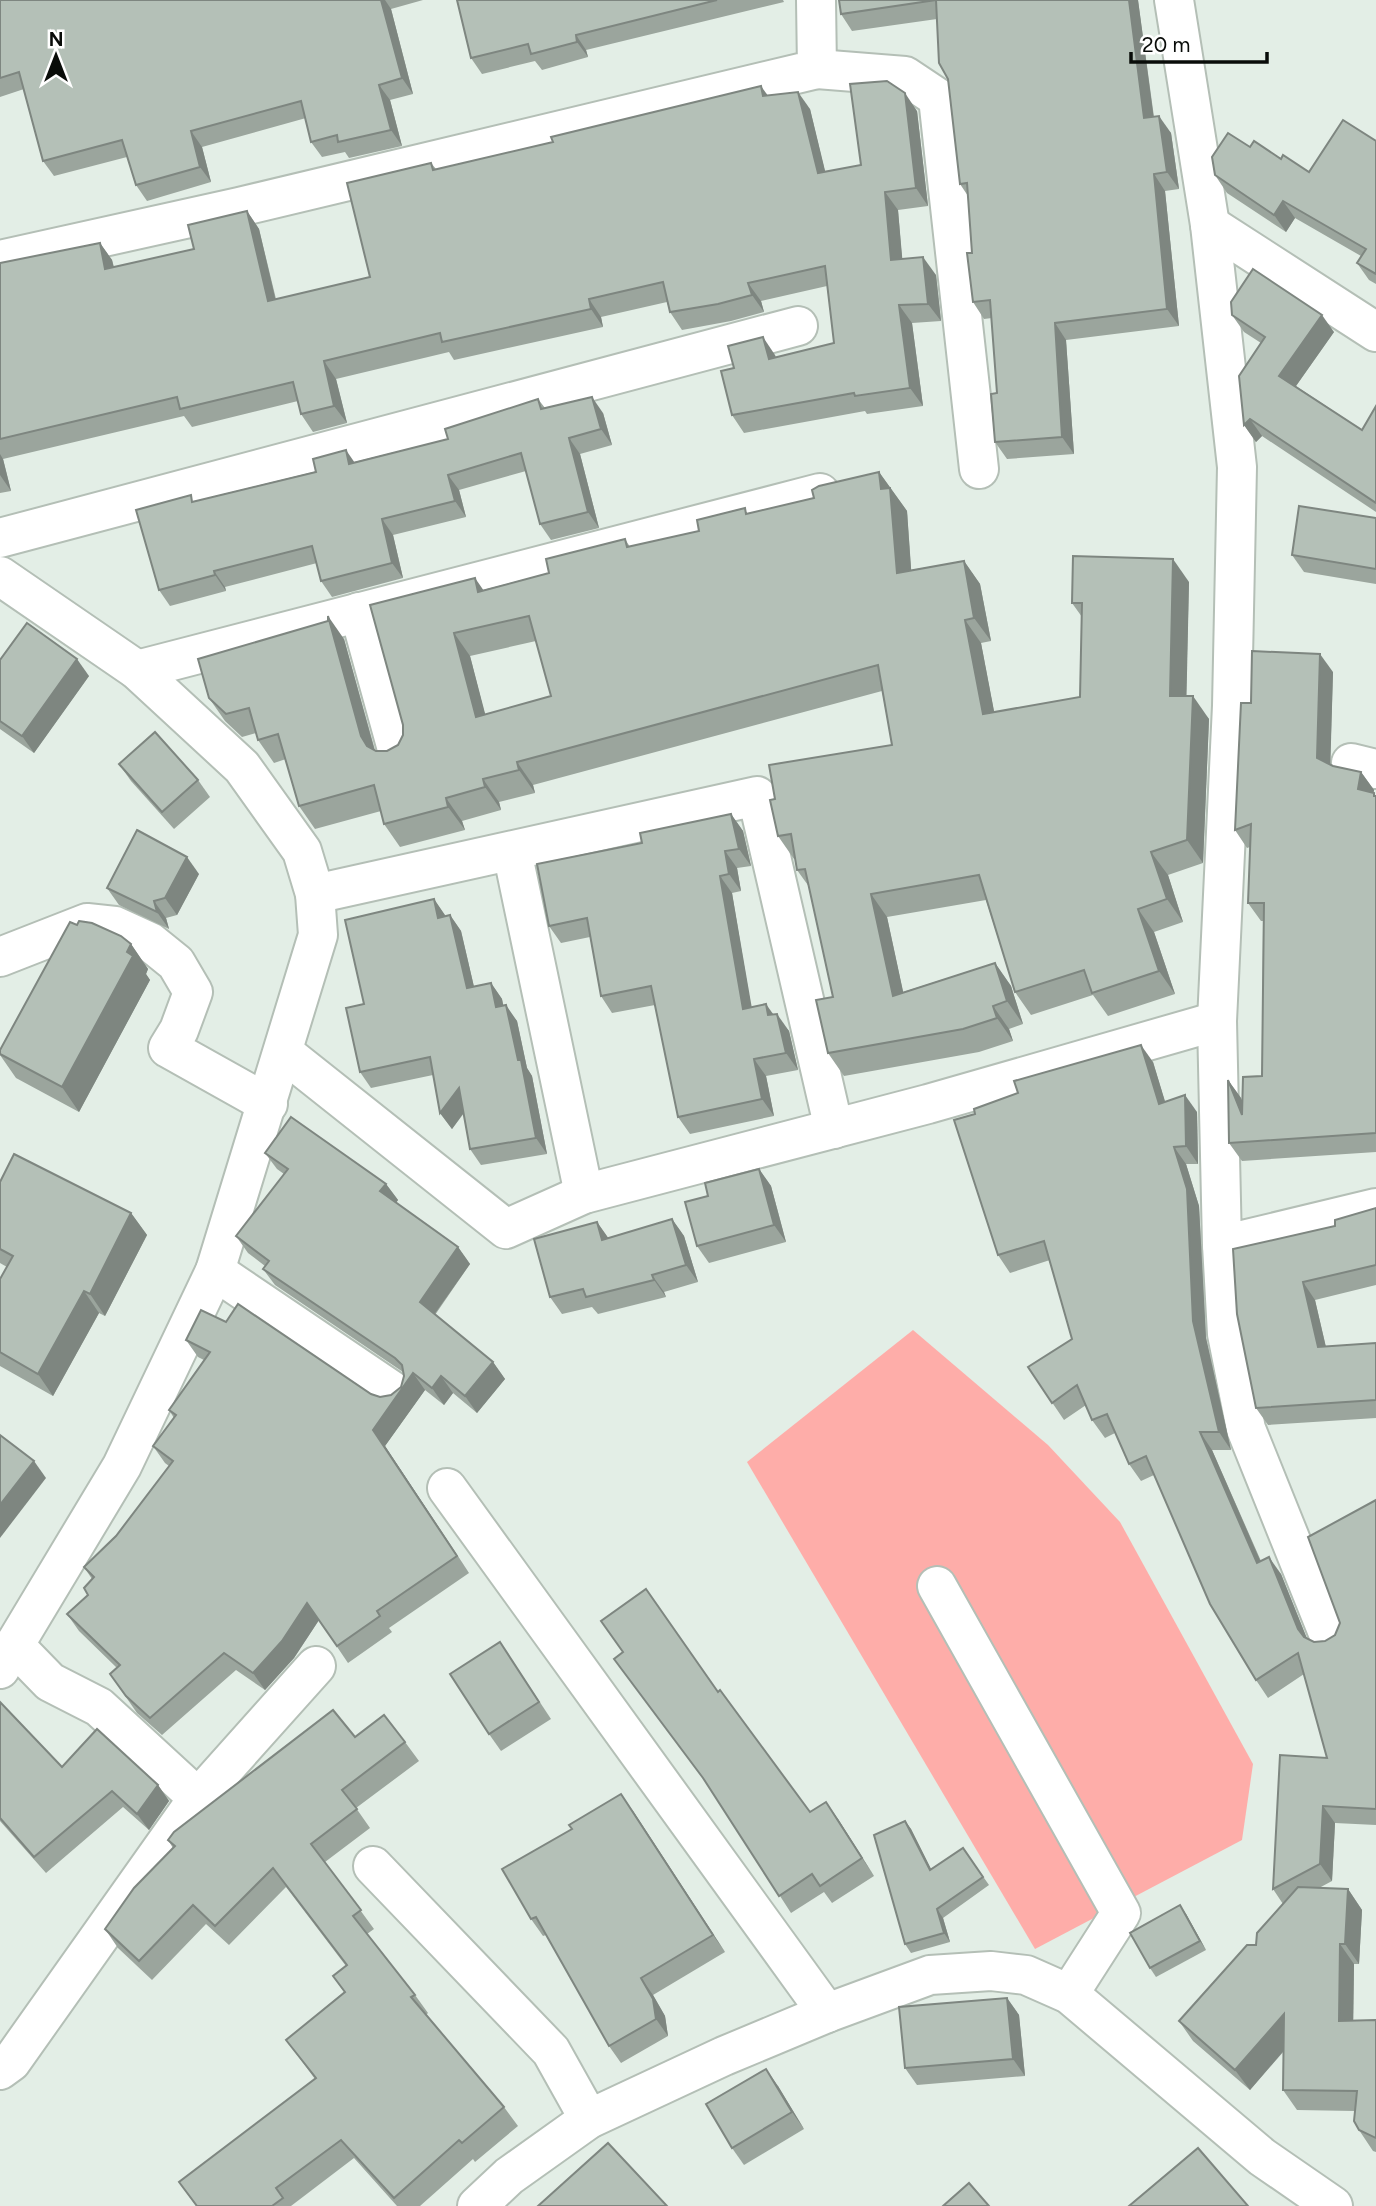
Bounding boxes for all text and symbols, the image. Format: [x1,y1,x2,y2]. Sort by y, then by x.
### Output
north arrow [21,21,91,91]
scale bar [1131,21,1268,65]
text: N [49,28,63,51]
text: 20 m [1142,32,1190,57]

